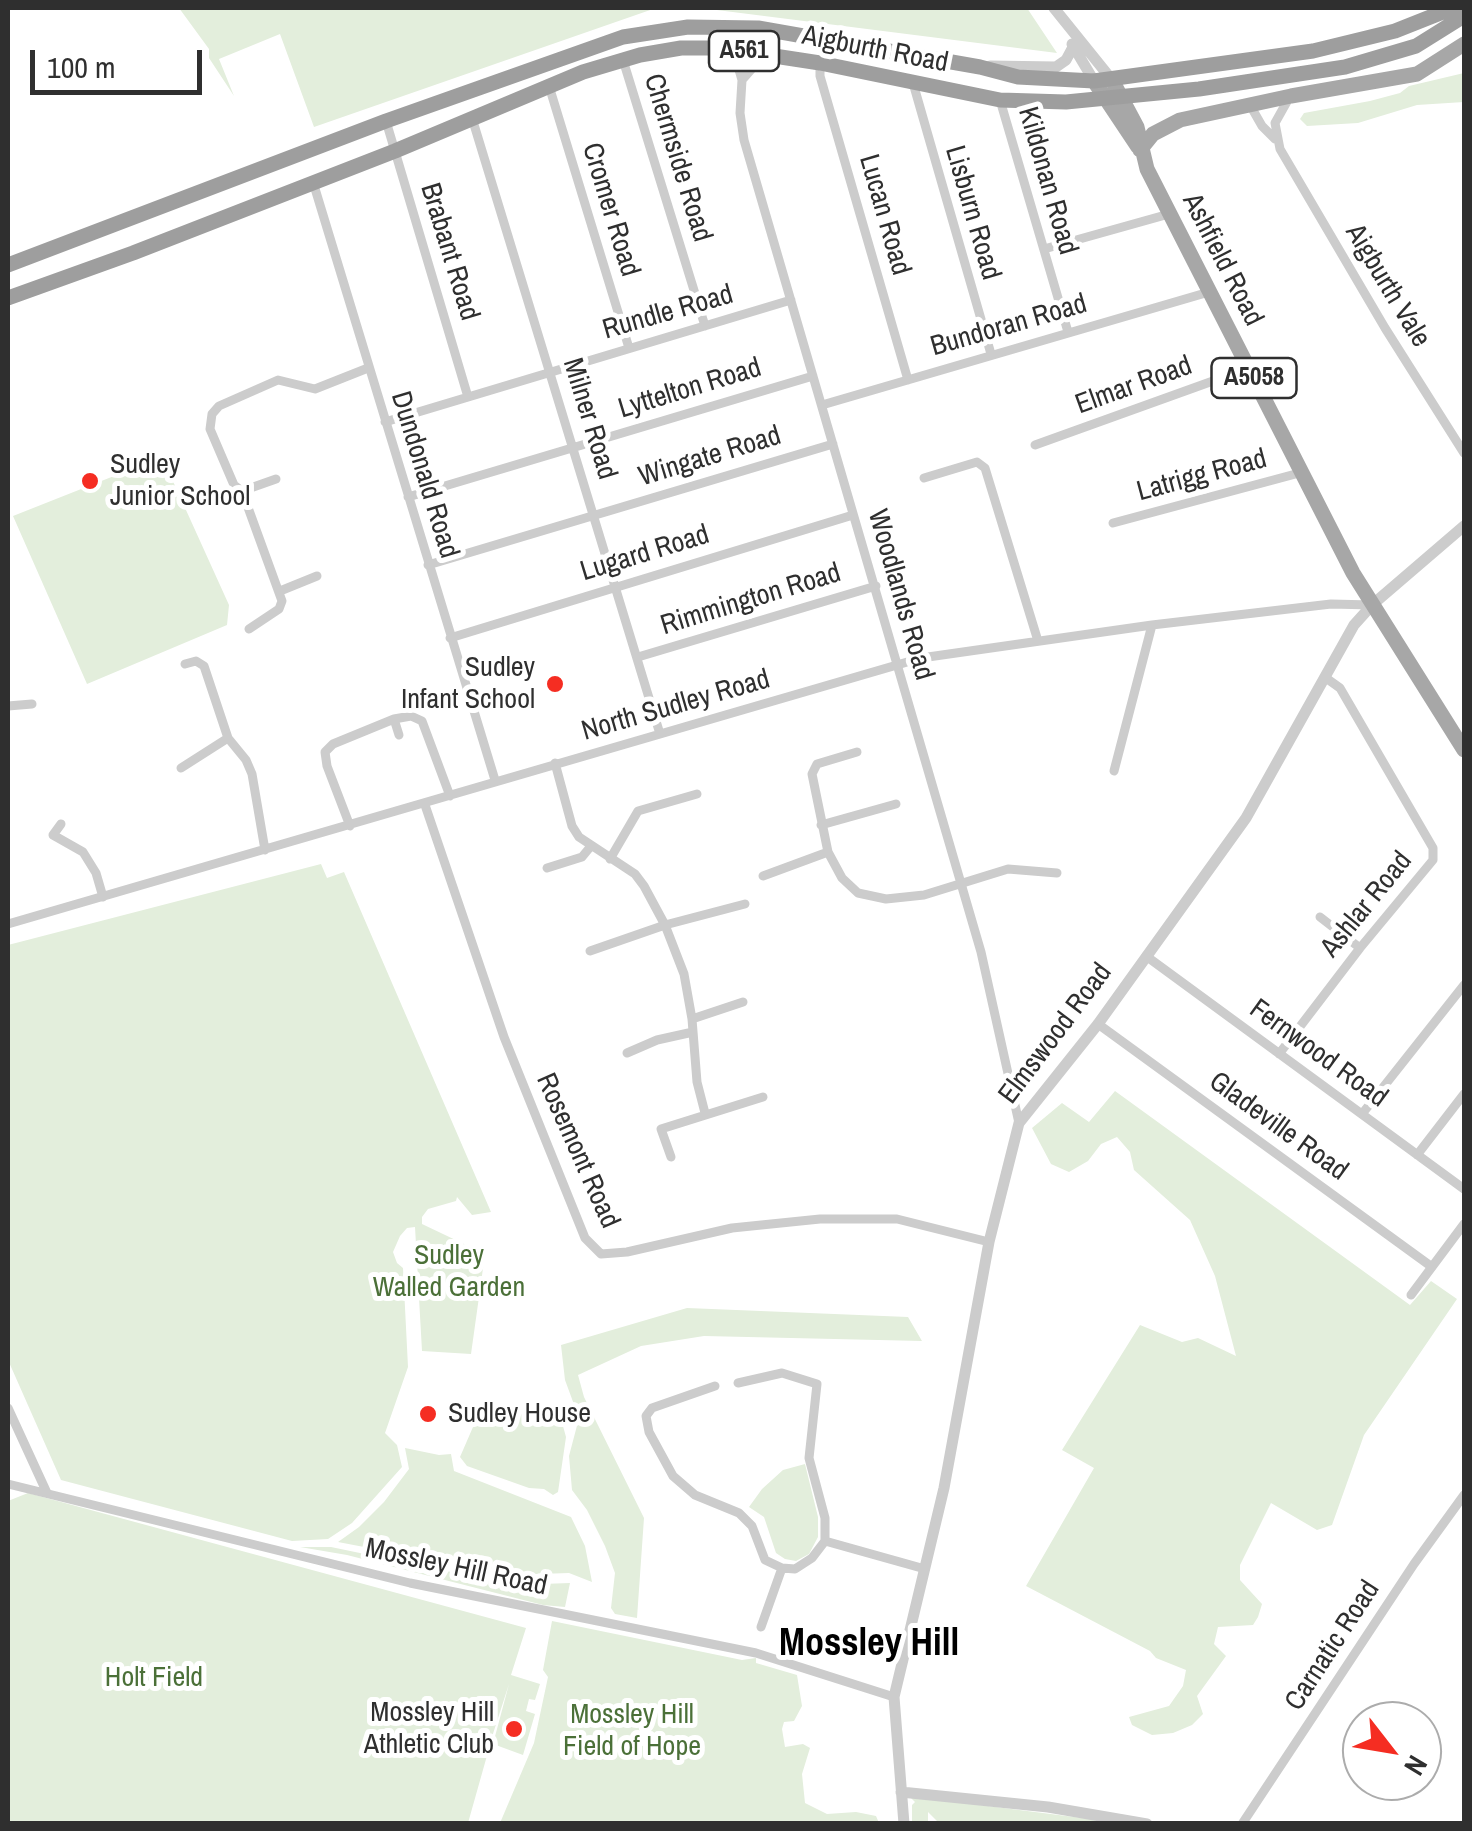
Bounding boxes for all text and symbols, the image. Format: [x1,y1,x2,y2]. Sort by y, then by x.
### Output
street label: Aigburth Road [799,19,951,81]
scale bar [35,30,208,92]
road number: A561 [709,31,779,71]
text: 100 m [47,47,115,87]
street label: Chermside Road [636,70,718,246]
street label: Kildonan Road [1010,103,1084,259]
street label: Cromer Road [574,139,646,281]
street label: Lisburn Road [937,142,1007,284]
street label: Lucan Road [851,151,917,279]
street label: Brabant Road [412,179,486,325]
street label: Ashfield Road [1174,188,1270,332]
street label: Aigburth Vale [1337,218,1437,354]
street label: Rundle Road [599,278,737,348]
street label: Bundoran Road [927,288,1091,364]
street label: Elmar Road [1071,349,1197,423]
street label: Lyttelton Road [615,351,765,427]
street label: Milner Road [555,354,623,484]
road number: A5058 [1212,358,1296,398]
street label: Dundonald Road [383,388,465,562]
street label: Wingate Road [635,419,785,495]
street label: Latrigg Road [1134,443,1270,509]
place label: Sudley Junior School [110,448,250,514]
marker: Sudley Junior School [79,470,101,492]
street label: Woodlands Road [860,506,940,684]
street label: Lugard Road [577,519,713,589]
street label: Rimmington Road [657,557,845,643]
place label: Sudley Infant School [401,651,535,717]
street label: North Sudley Road [578,663,774,749]
marker: Sudley Infant School [544,673,566,695]
street label: Ashlar Road [1314,845,1420,965]
street label: Elmswood Road [992,957,1120,1111]
street label: Fernwood Road [1243,993,1393,1115]
street label: Gladeville Road [1202,1065,1354,1189]
street label: Rosemont Road [528,1068,626,1234]
park label: Sudley Walled Garden [373,1239,525,1305]
place label: Sudley House [448,1397,591,1431]
marker: Sudley House [417,1403,439,1425]
street label: Mossley Hill Road [362,1532,550,1604]
street label: Carnatic Road [1279,1575,1387,1717]
district label: Mossley Hill [779,1622,959,1668]
park label: Holt Field [105,1661,203,1695]
place label: Mossley Hill Athletic Club [364,1696,494,1762]
park label: Mossley Hill Field of Hope [563,1698,701,1764]
north arrow [1342,1701,1442,1801]
marker: Mossley Hill Athletic Club [503,1718,525,1740]
text: N [1395,1749,1437,1782]

